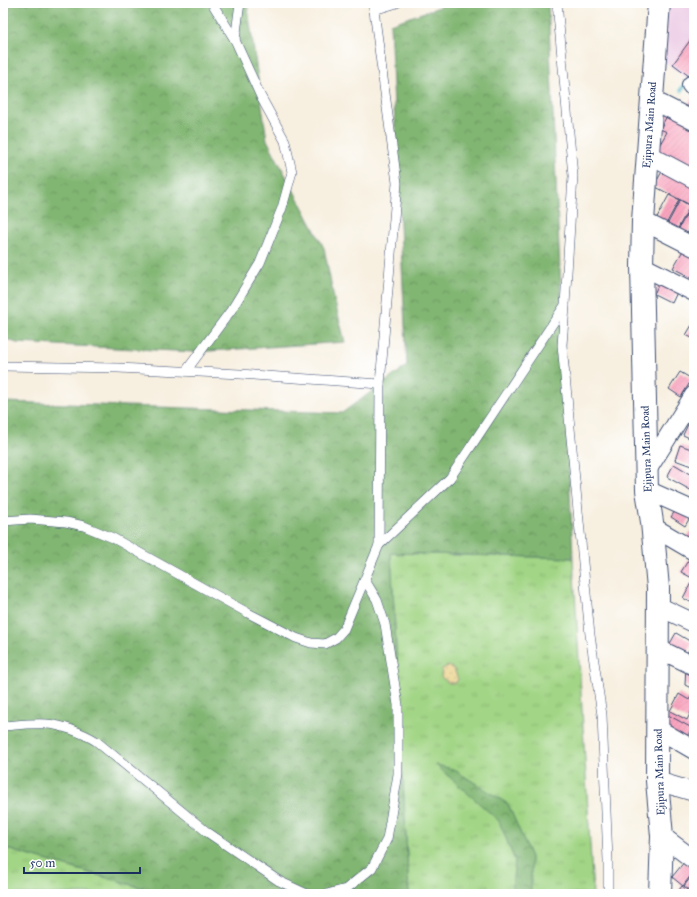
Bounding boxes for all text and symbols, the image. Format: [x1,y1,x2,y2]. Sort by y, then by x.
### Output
street label: Ejipura Main Road [640,81,659,169]
street label: Ejipura Main Road [638,405,655,493]
street label: Ejipura Main Road [651,728,668,816]
scale bar [24,849,140,875]
text: 50 m [30,856,55,870]

